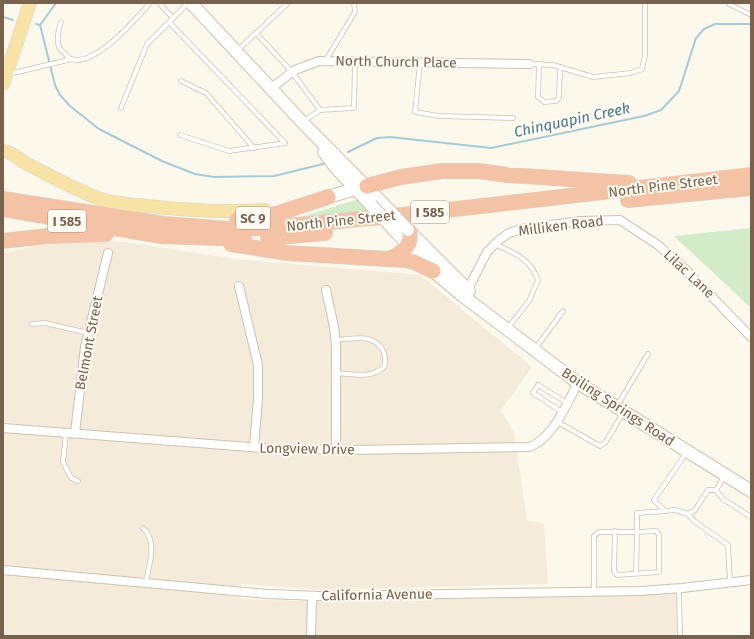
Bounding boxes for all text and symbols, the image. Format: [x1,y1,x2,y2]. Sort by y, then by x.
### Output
street label: North Church Place [335,52,457,72]
water label: Chinquapin Creek [512,99,632,141]
street label: North Pine Street [608,171,719,201]
road number: I 585 [411,201,449,223]
road number: SC 9 [236,207,270,229]
street label: North Pine Street [286,207,397,235]
road number: I 585 [48,210,86,232]
street label: Milliken Road [517,212,605,240]
street label: Lilac Lane [660,246,718,302]
street label: Belmont Street [72,294,107,391]
street label: Boiling Springs Road [558,364,678,450]
street label: Longview Drive [259,440,355,458]
street label: California Avenue [321,586,433,604]

